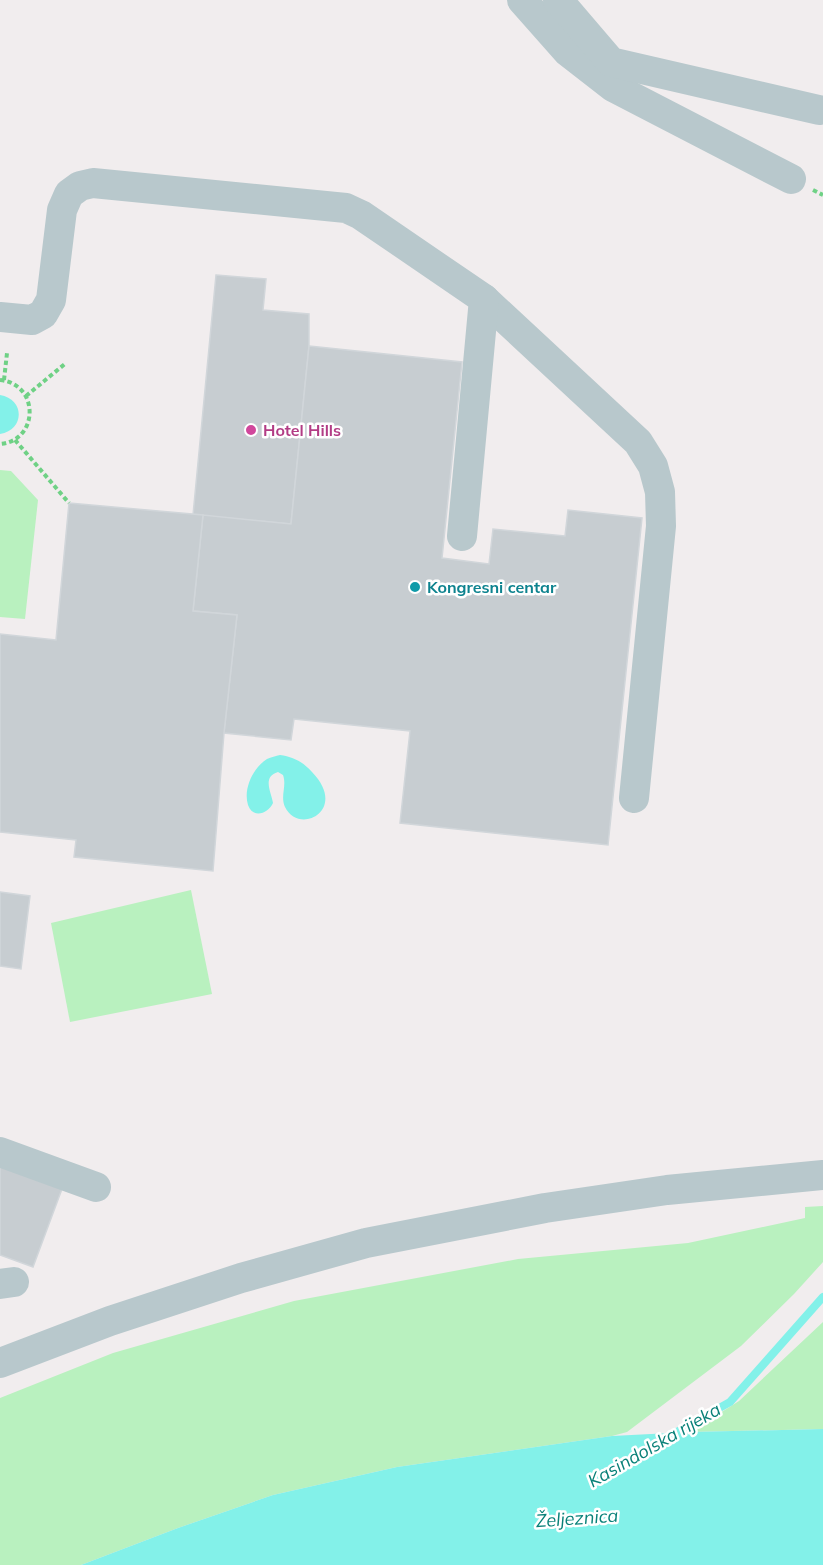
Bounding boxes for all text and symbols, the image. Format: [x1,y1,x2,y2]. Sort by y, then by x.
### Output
place label: Hotel Hills [263,420,341,440]
marker: Hotel Hills [244,423,258,437]
place label: Kongresni centar [427,577,557,597]
marker: Kongresni centar [408,580,422,594]
water label: Kasindolska rijeka [583,1397,725,1492]
water label: Željeznica [535,1504,619,1532]

